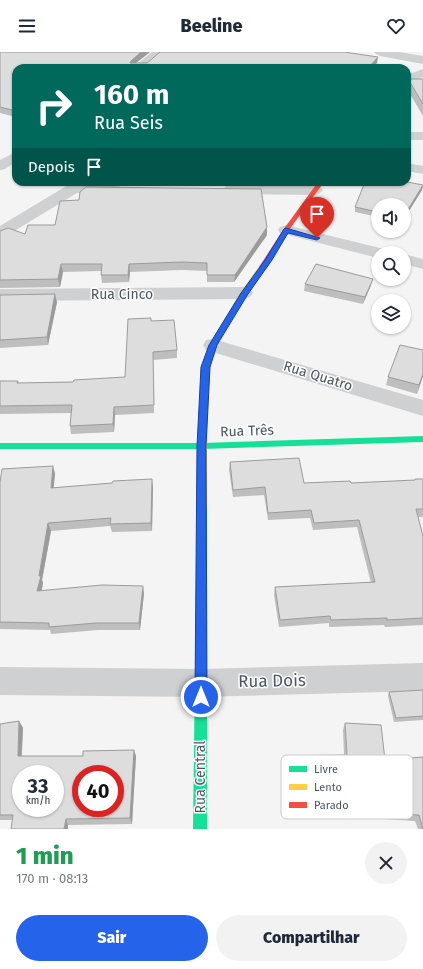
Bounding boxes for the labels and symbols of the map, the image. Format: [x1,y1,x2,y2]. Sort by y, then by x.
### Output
pin [300,197,334,238]
street label: Rua Cinco [91,286,153,303]
street label: Rua Quatro [281,357,355,395]
street label: Rua Três [220,422,275,440]
street label: Rua Dois [238,670,306,692]
position arrow [180,676,222,718]
street label: Rua Central [192,741,209,813]
legend [281,755,413,819]
text: Livre [314,763,338,776]
speed limit sign: 40 [72,765,124,817]
text: Lento [314,781,342,794]
text: Parado [314,799,349,812]

